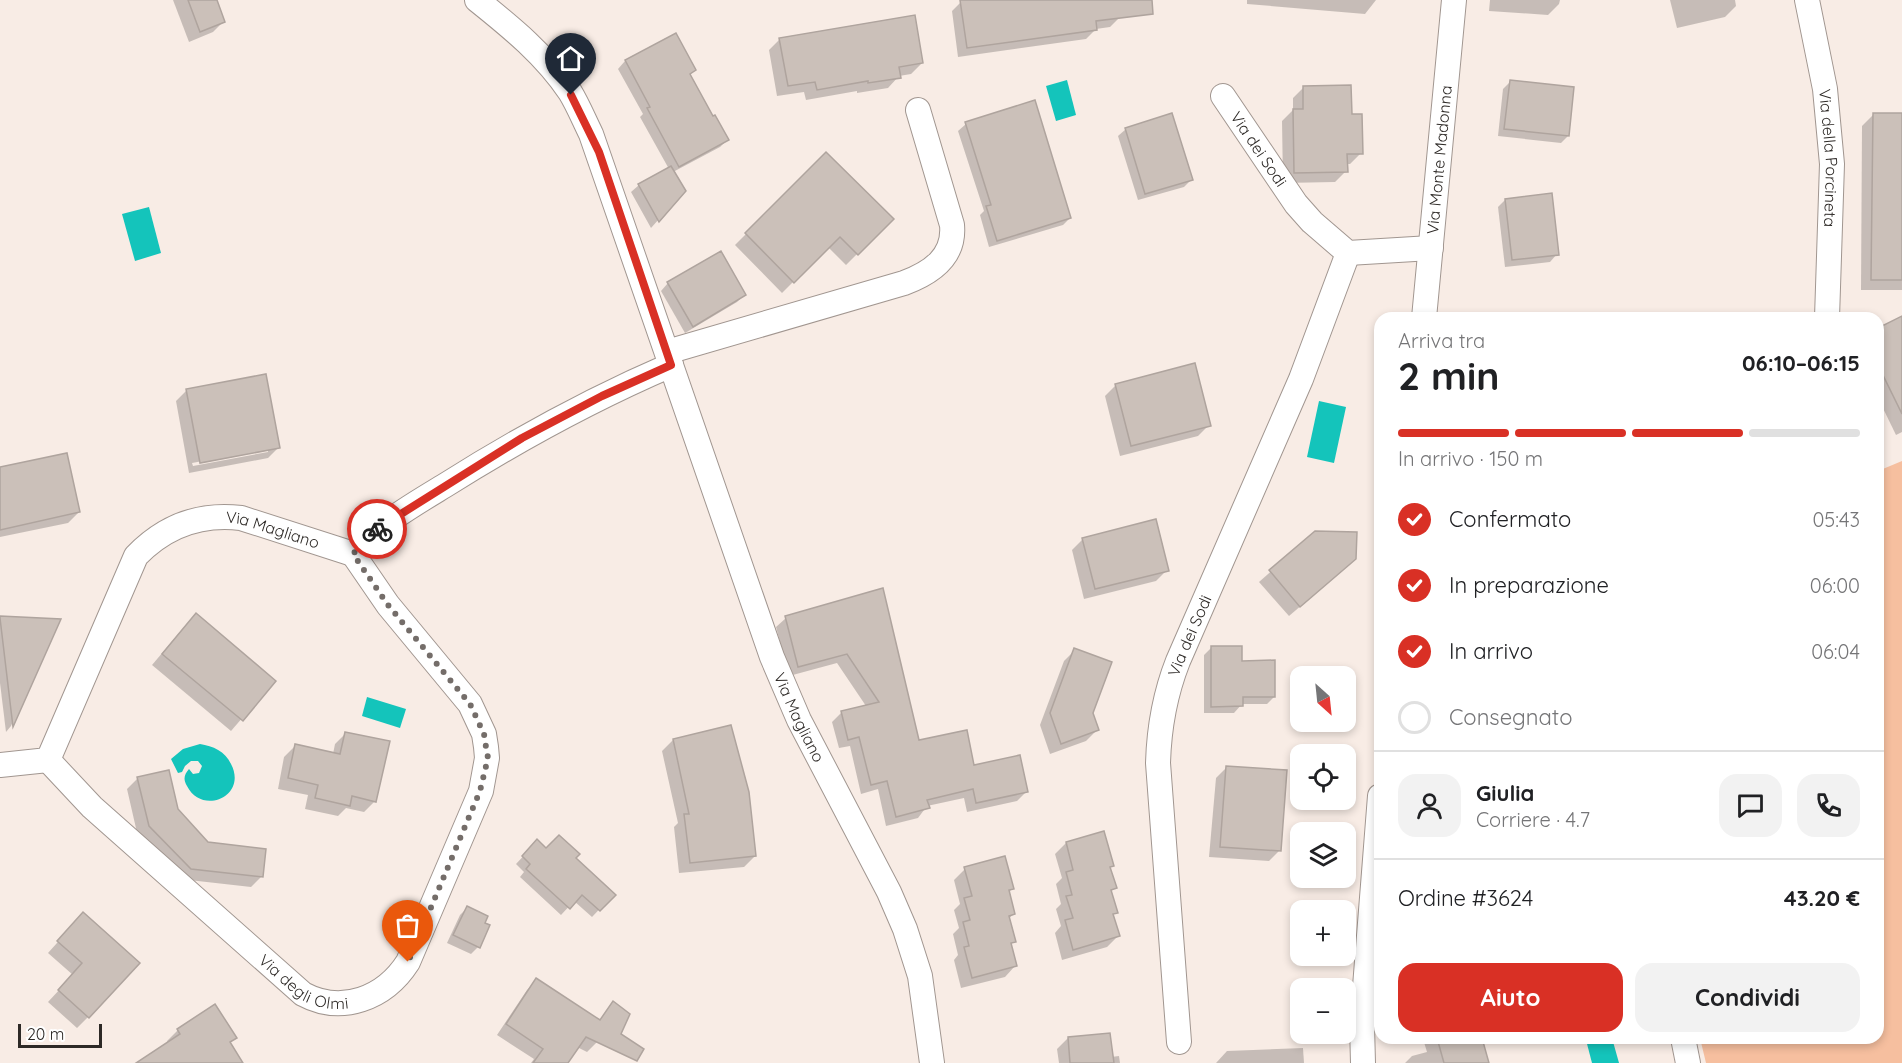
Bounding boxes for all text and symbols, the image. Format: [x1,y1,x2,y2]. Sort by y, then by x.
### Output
pin [545,33,596,95]
icon: home [554,42,587,75]
street label: Via Monte Madonna [1422,84,1456,235]
street label: Via della Porcineta [1815,88,1842,227]
street label: Via dei Sodi [1226,108,1291,190]
text: Arriva tra [1398,328,1485,353]
text: 06:10–06:15 [1742,349,1860,377]
text: 2 min [1398,351,1500,400]
text: In arrivo · 150 m [1398,446,1543,471]
courier [347,499,407,559]
icon: check [1398,503,1431,536]
text: Confermato [1449,505,1571,533]
street label: Via Magliano [225,507,322,553]
text: 05:43 [1812,507,1860,532]
icon: bike [361,513,394,546]
icon: check [1398,569,1431,602]
text: In preparazione [1449,571,1609,599]
text: 06:00 [1810,573,1860,598]
street label: Via dei Sodi [1163,592,1216,679]
icon: check [1398,635,1431,668]
text: In arrivo [1449,637,1533,665]
text: 06:04 [1811,639,1860,664]
north arrow [1290,666,1356,732]
map controls [1290,666,1356,1044]
street label: Via Magliano [770,669,829,766]
text: Consegnato [1449,703,1572,731]
button: locate [1290,744,1356,810]
button: person [1398,774,1461,837]
button: chat [1719,774,1782,837]
button: phone [1797,774,1860,837]
text: Giulia [1476,779,1534,807]
text: Corriere · 4.7 [1476,807,1590,832]
button: layers [1290,822,1356,888]
text: Ordine #3624 [1398,884,1533,912]
text: 43.20 € [1784,884,1860,912]
pin [382,900,433,962]
button: + [1290,900,1356,966]
icon: bag [391,909,424,942]
street label: Via degli Olmi [255,950,349,1013]
button: Aiuto [1398,963,1623,1032]
button: Condividi [1635,963,1860,1032]
button: − [1290,978,1356,1044]
scale bar [18,1021,102,1048]
text: 20 m [27,1024,64,1044]

